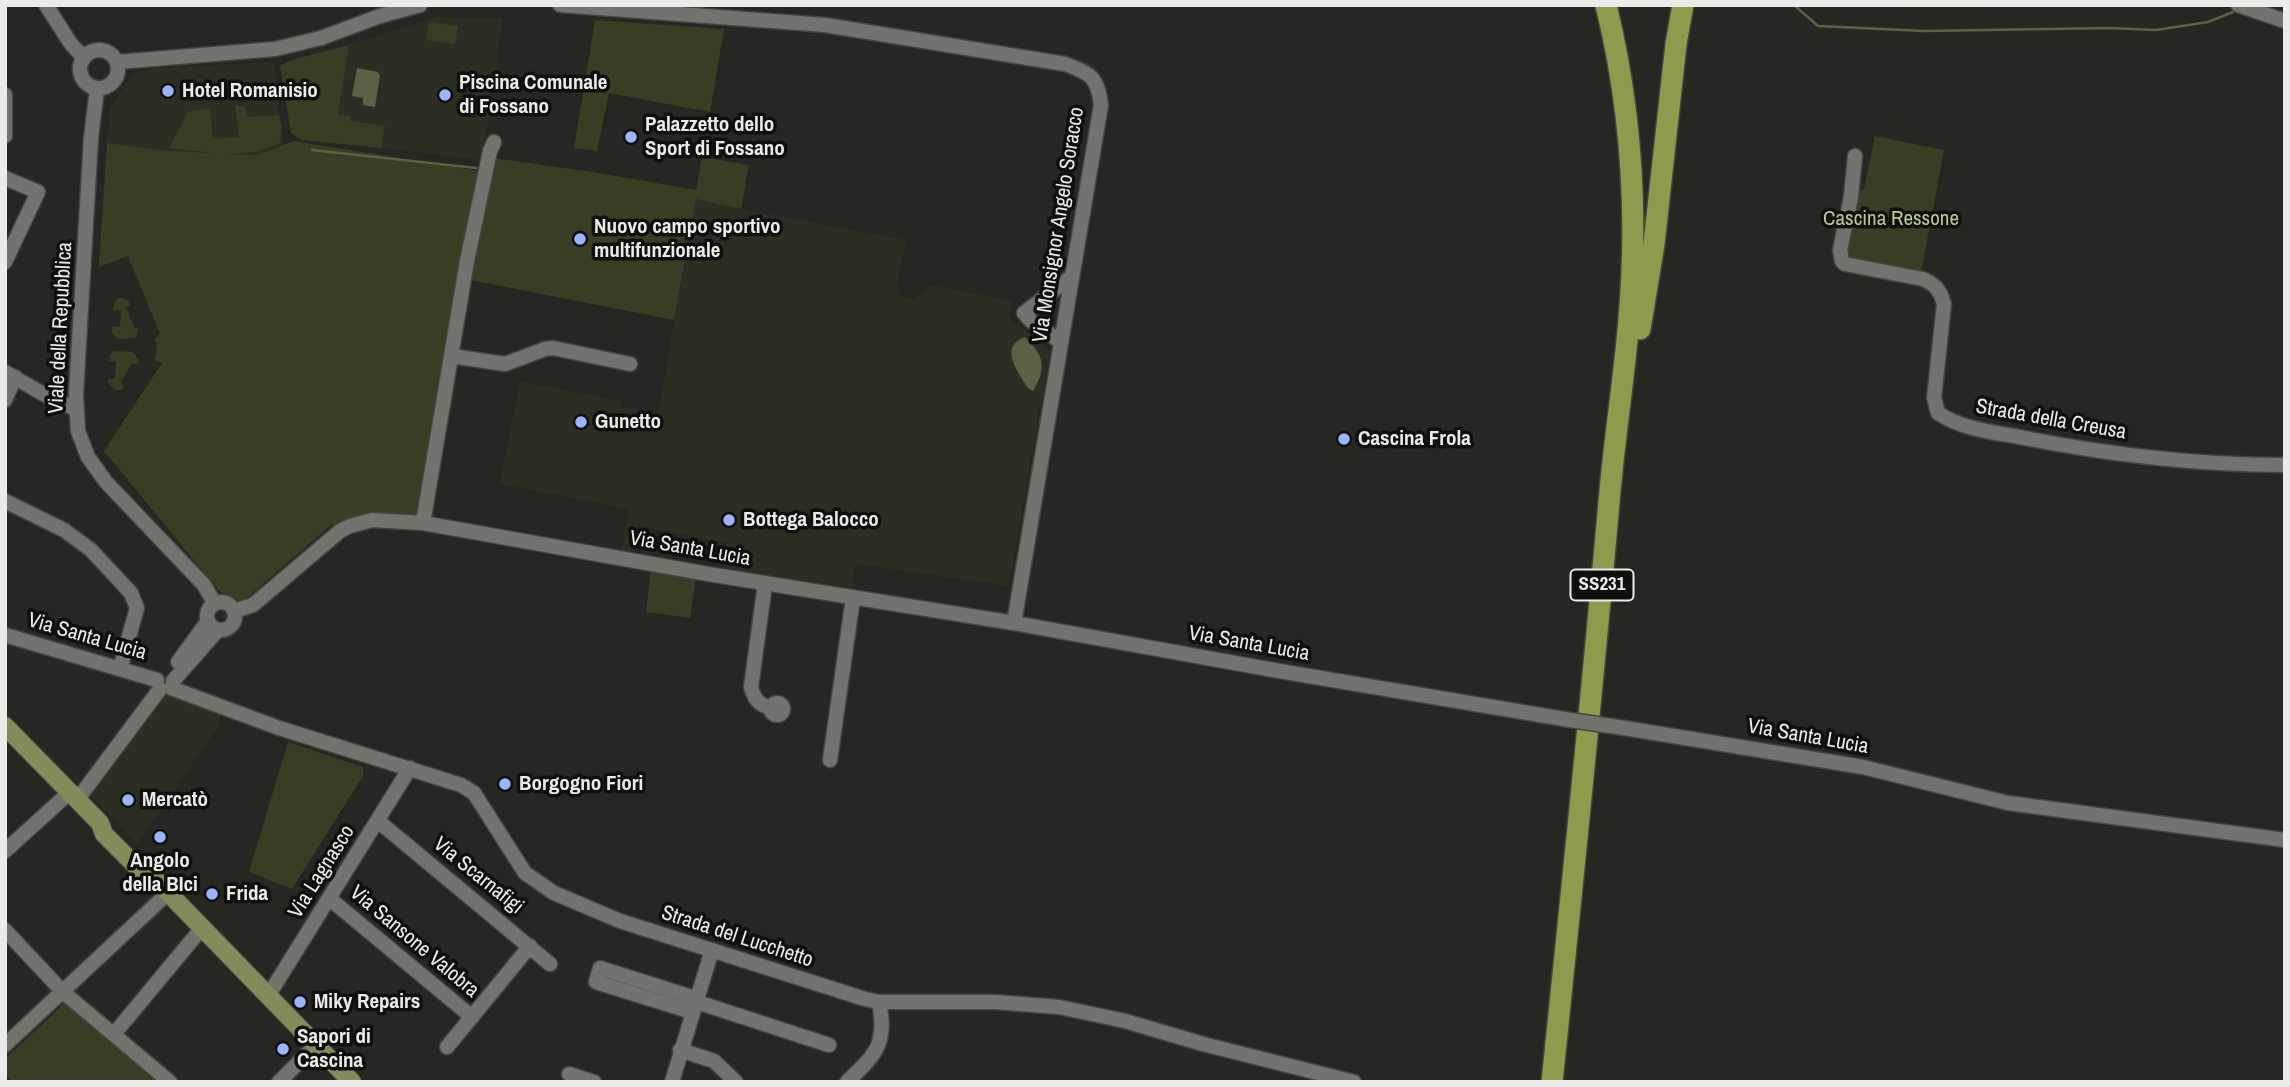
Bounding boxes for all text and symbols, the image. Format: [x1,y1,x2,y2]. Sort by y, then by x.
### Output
place label: Piscina Comunale di Fossano [459,70,607,120]
place label: Hotel Romanisio [182,78,318,104]
marker: Hotel Romanisio [160,83,176,99]
marker: Piscina Comunale di Fossano [437,87,453,103]
street label: Via Monsignor Angelo Soracco [1028,105,1090,345]
place label: Palazzetto dello Sport di Fossano [645,112,785,162]
marker: Palazzetto dello Sport di Fossano [623,129,639,145]
park label: Cascina Ressone [1823,206,1959,232]
place label: Nuovo campo sportivo multifunzionale [594,214,781,264]
marker: Nuovo campo sportivo multifunzionale [572,231,588,247]
street label: Viale della Repubblica [44,241,78,415]
street label: Strada della Creusa [1974,394,2128,446]
place label: Gunetto [595,409,661,435]
marker: Gunetto [573,414,589,430]
place label: Cascina Frola [1358,426,1471,452]
marker: Cascina Frola [1336,431,1352,447]
place label: Bottega Balocco [743,507,879,533]
marker: Bottega Balocco [721,512,737,528]
street label: Via Santa Lucia [628,526,752,572]
road number: SS231 [1570,570,1634,600]
street label: Via Santa Lucia [25,608,149,666]
street label: Via Santa Lucia [1187,621,1311,667]
street label: Via Santa Lucia [1746,714,1870,760]
place label: Borgogno Fiori [519,771,643,797]
marker: Borgogno Fiori [497,776,513,792]
place label: Mercatò [142,787,208,813]
marker: Mercatò [120,792,136,808]
street label: Via Lagnasco [283,821,361,923]
marker: Angolo della BIci [152,829,168,845]
street label: Via Scarnafigi [428,832,528,920]
place label: Angolo della BIci [122,848,198,898]
place label: Frida [226,881,268,907]
street label: Via Sansone Valobra [344,881,484,1003]
marker: Frida [204,886,220,902]
street label: Strada del Lucchetto [658,901,816,973]
place label: Miky Repairs [314,989,420,1015]
marker: Miky Repairs [292,994,308,1010]
place label: Sapori di Cascina [297,1024,371,1074]
marker: Sapori di Cascina [275,1041,291,1057]

